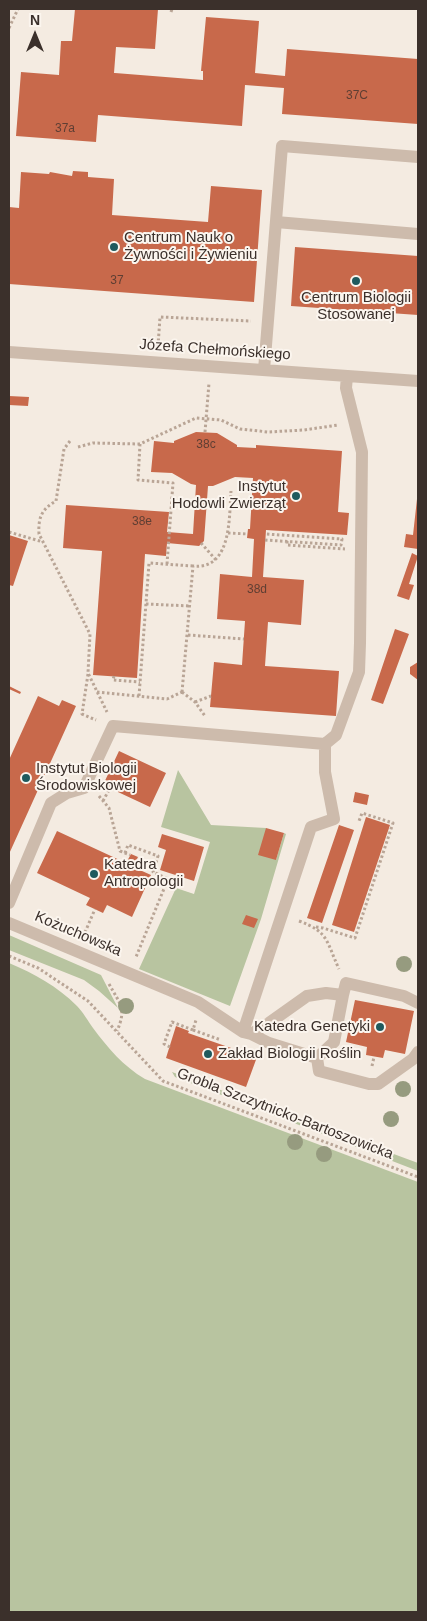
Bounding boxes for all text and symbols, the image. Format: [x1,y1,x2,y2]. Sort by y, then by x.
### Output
north arrow [10,10,60,60]
text: N [30,12,40,28]
house number: 37C [346,89,368,103]
house number: 37a [55,122,75,136]
place label: Centrum Nauk o Żywności i Żywieniu [124,229,257,264]
marker: Centrum Nauk o Żywności i Żywieniu [108,241,120,253]
house number: 37 [110,274,124,288]
marker: Centrum Biologii Stosowanej [350,275,362,287]
place label: Centrum Biologii Stosowanej [301,289,411,324]
street label: Józefa Chełmońskiego [139,336,291,364]
house number: 38c [196,438,216,452]
place label: Instytut Hodowli Zwierząt [172,478,286,513]
marker: Instytut Hodowli Zwierząt [290,490,302,502]
house number: 38e [132,515,152,529]
house number: 38d [247,583,267,597]
place label: Instytut Biologii Środowiskowej [36,760,137,795]
marker: Instytut Biologii Środowiskowej [20,772,32,784]
place label: Katedra Antropologii [104,856,183,891]
marker: Katedra Antropologii [88,868,100,880]
street label: Kożuchowska [32,908,124,960]
place label: Katedra Genetyki [254,1018,370,1036]
marker: Katedra Genetyki [374,1021,386,1033]
place label: Zakład Biologii Roślin [218,1045,361,1063]
marker: Zakład Biologii Roślin [202,1048,214,1060]
street label: Grobla Szczytnicko-Bartoszowicka [174,1064,396,1164]

